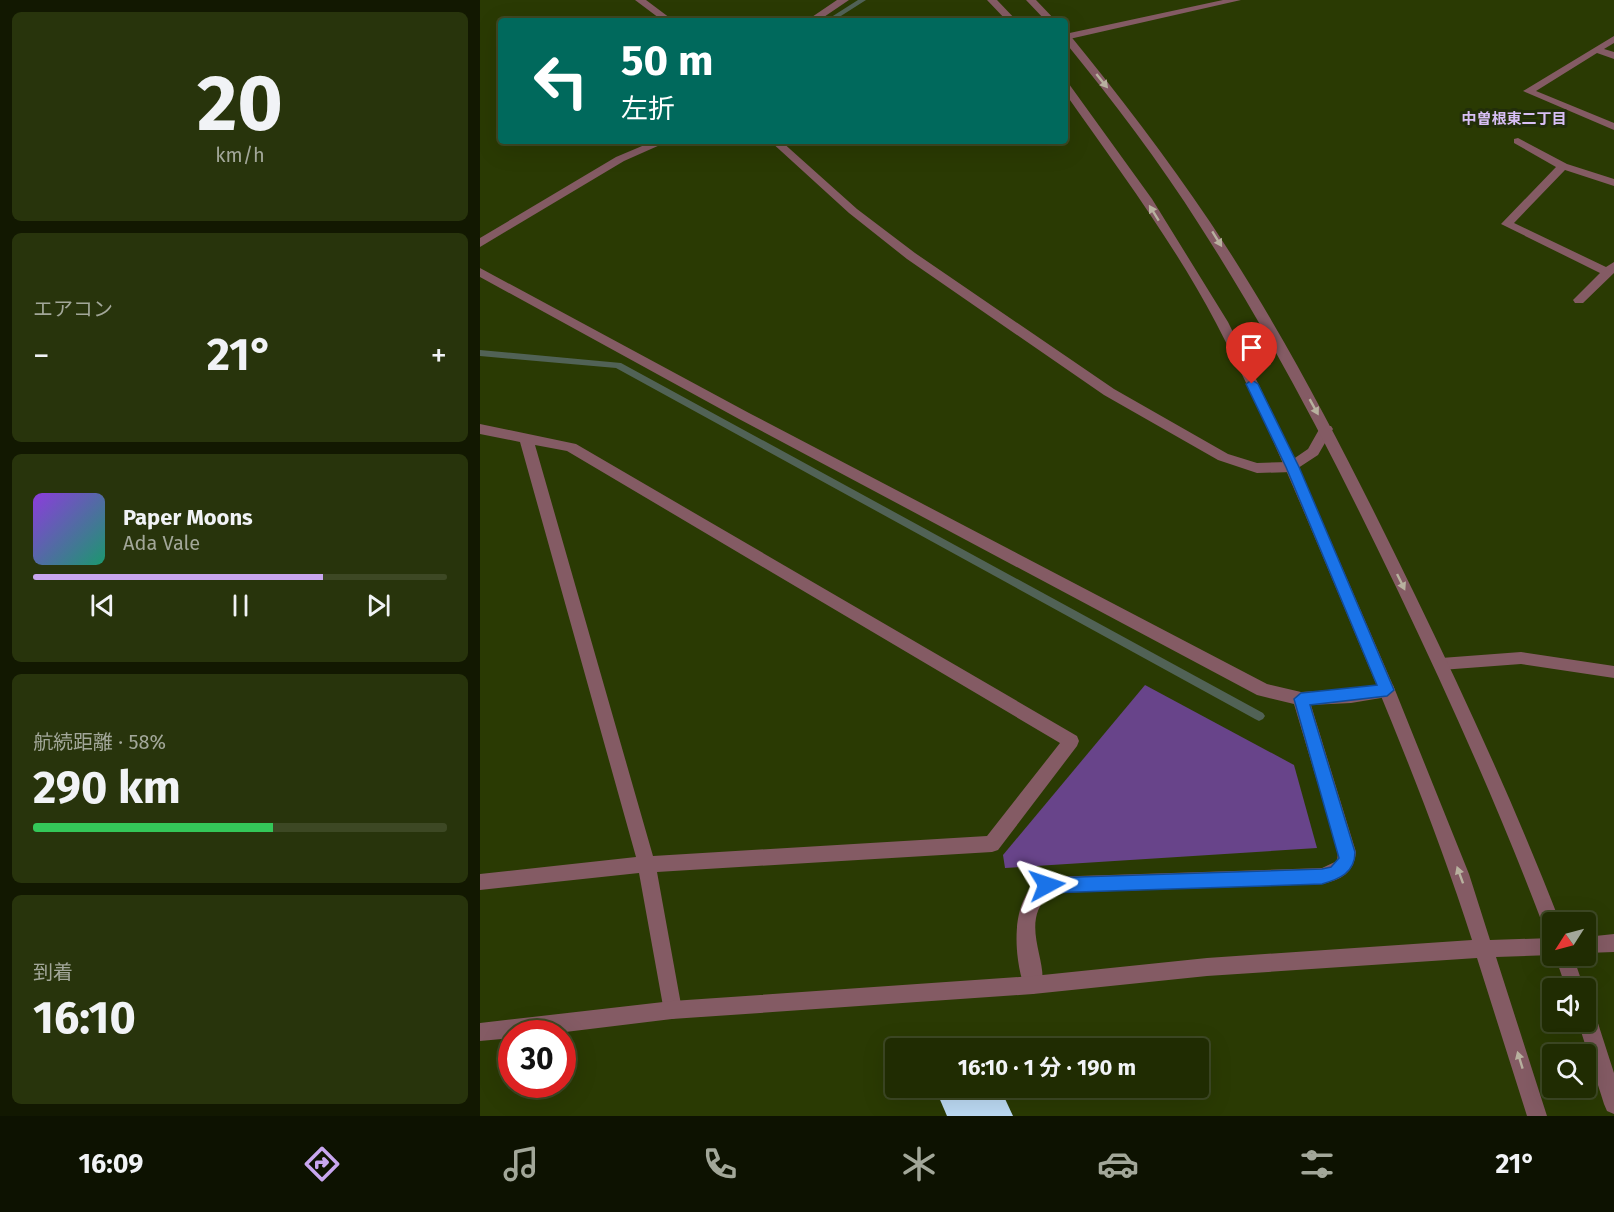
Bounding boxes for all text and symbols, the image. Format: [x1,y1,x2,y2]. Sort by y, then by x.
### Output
text: 50 m [621,36,714,86]
icon: left [522,42,600,120]
text: 20 [197,57,283,151]
one-way arrow [1096,73,1109,89]
text: 左折 [621,93,675,125]
district label: 中曽根東二丁目 [1461,110,1567,128]
text: km/h [215,143,265,167]
one-way arrow [1149,204,1160,221]
one-way arrow [1211,231,1222,247]
text: エアコン [33,297,113,321]
pin [1226,322,1277,384]
text: 21° [207,328,273,382]
icon: arrive [1235,331,1268,364]
text: − [33,336,50,376]
text: + [431,336,447,376]
one-way arrow [1309,399,1319,416]
text: Paper Moons [123,504,253,531]
text: Ada Vale [123,531,200,555]
one-way arrow [1396,574,1405,591]
icon: previous [86,589,119,622]
icon: pause [224,589,257,622]
icon: next [362,589,395,622]
text: 航続距離 · 58% [33,730,166,754]
text: 290 km [33,761,181,815]
position arrow [1015,853,1079,917]
one-way arrow [1454,866,1464,884]
north arrow [1542,912,1596,966]
map controls [1542,912,1596,1098]
text: 到着 [33,960,73,984]
button: sound [1542,978,1596,1032]
text: 16:10 [33,991,136,1045]
speed limit sign: 30 [498,1020,576,1098]
button: search [1542,1044,1596,1098]
one-way arrow [1515,1051,1525,1069]
text: 16:10 · 1 分 · 190 m [958,1054,1136,1081]
icon: directions [301,1143,343,1185]
icon: music [500,1143,542,1185]
icon: phone [699,1143,741,1185]
icon: climate [898,1143,940,1185]
icon: car [1097,1143,1139,1185]
icon: filters [1296,1143,1338,1185]
text: 16:09 [79,1148,143,1180]
text: 21° [1495,1148,1535,1180]

